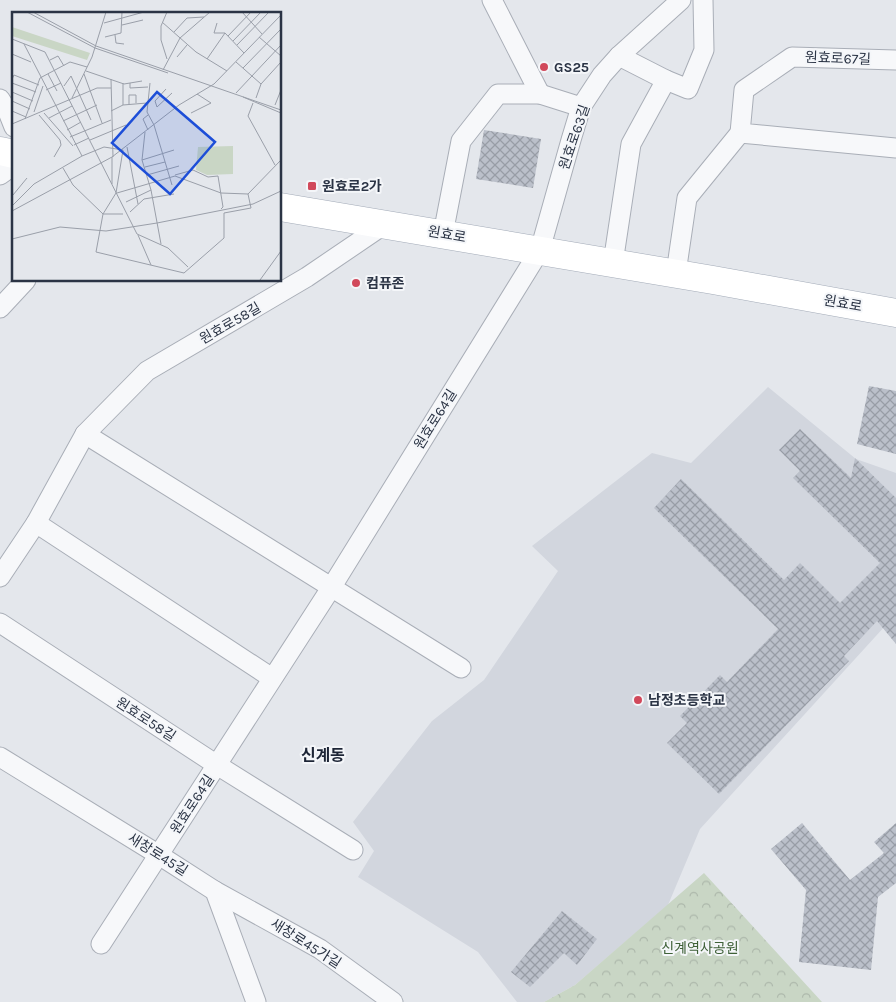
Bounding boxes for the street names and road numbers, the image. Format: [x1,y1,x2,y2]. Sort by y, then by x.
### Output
street label: 원효로67길 [805,49,871,68]
street label: 원효로63길 [555,102,594,172]
street label: 원효로 [426,223,468,246]
street label: 원효로 [822,292,864,315]
street label: 원효로58길 [197,299,264,348]
street label: 원효로64길 [410,386,460,452]
street label: 원효로58길 [113,694,179,745]
street label: 원효로64길 [167,771,218,837]
street label: 새창로45길 [125,829,191,879]
street label: 새창로45가길 [267,915,344,972]

